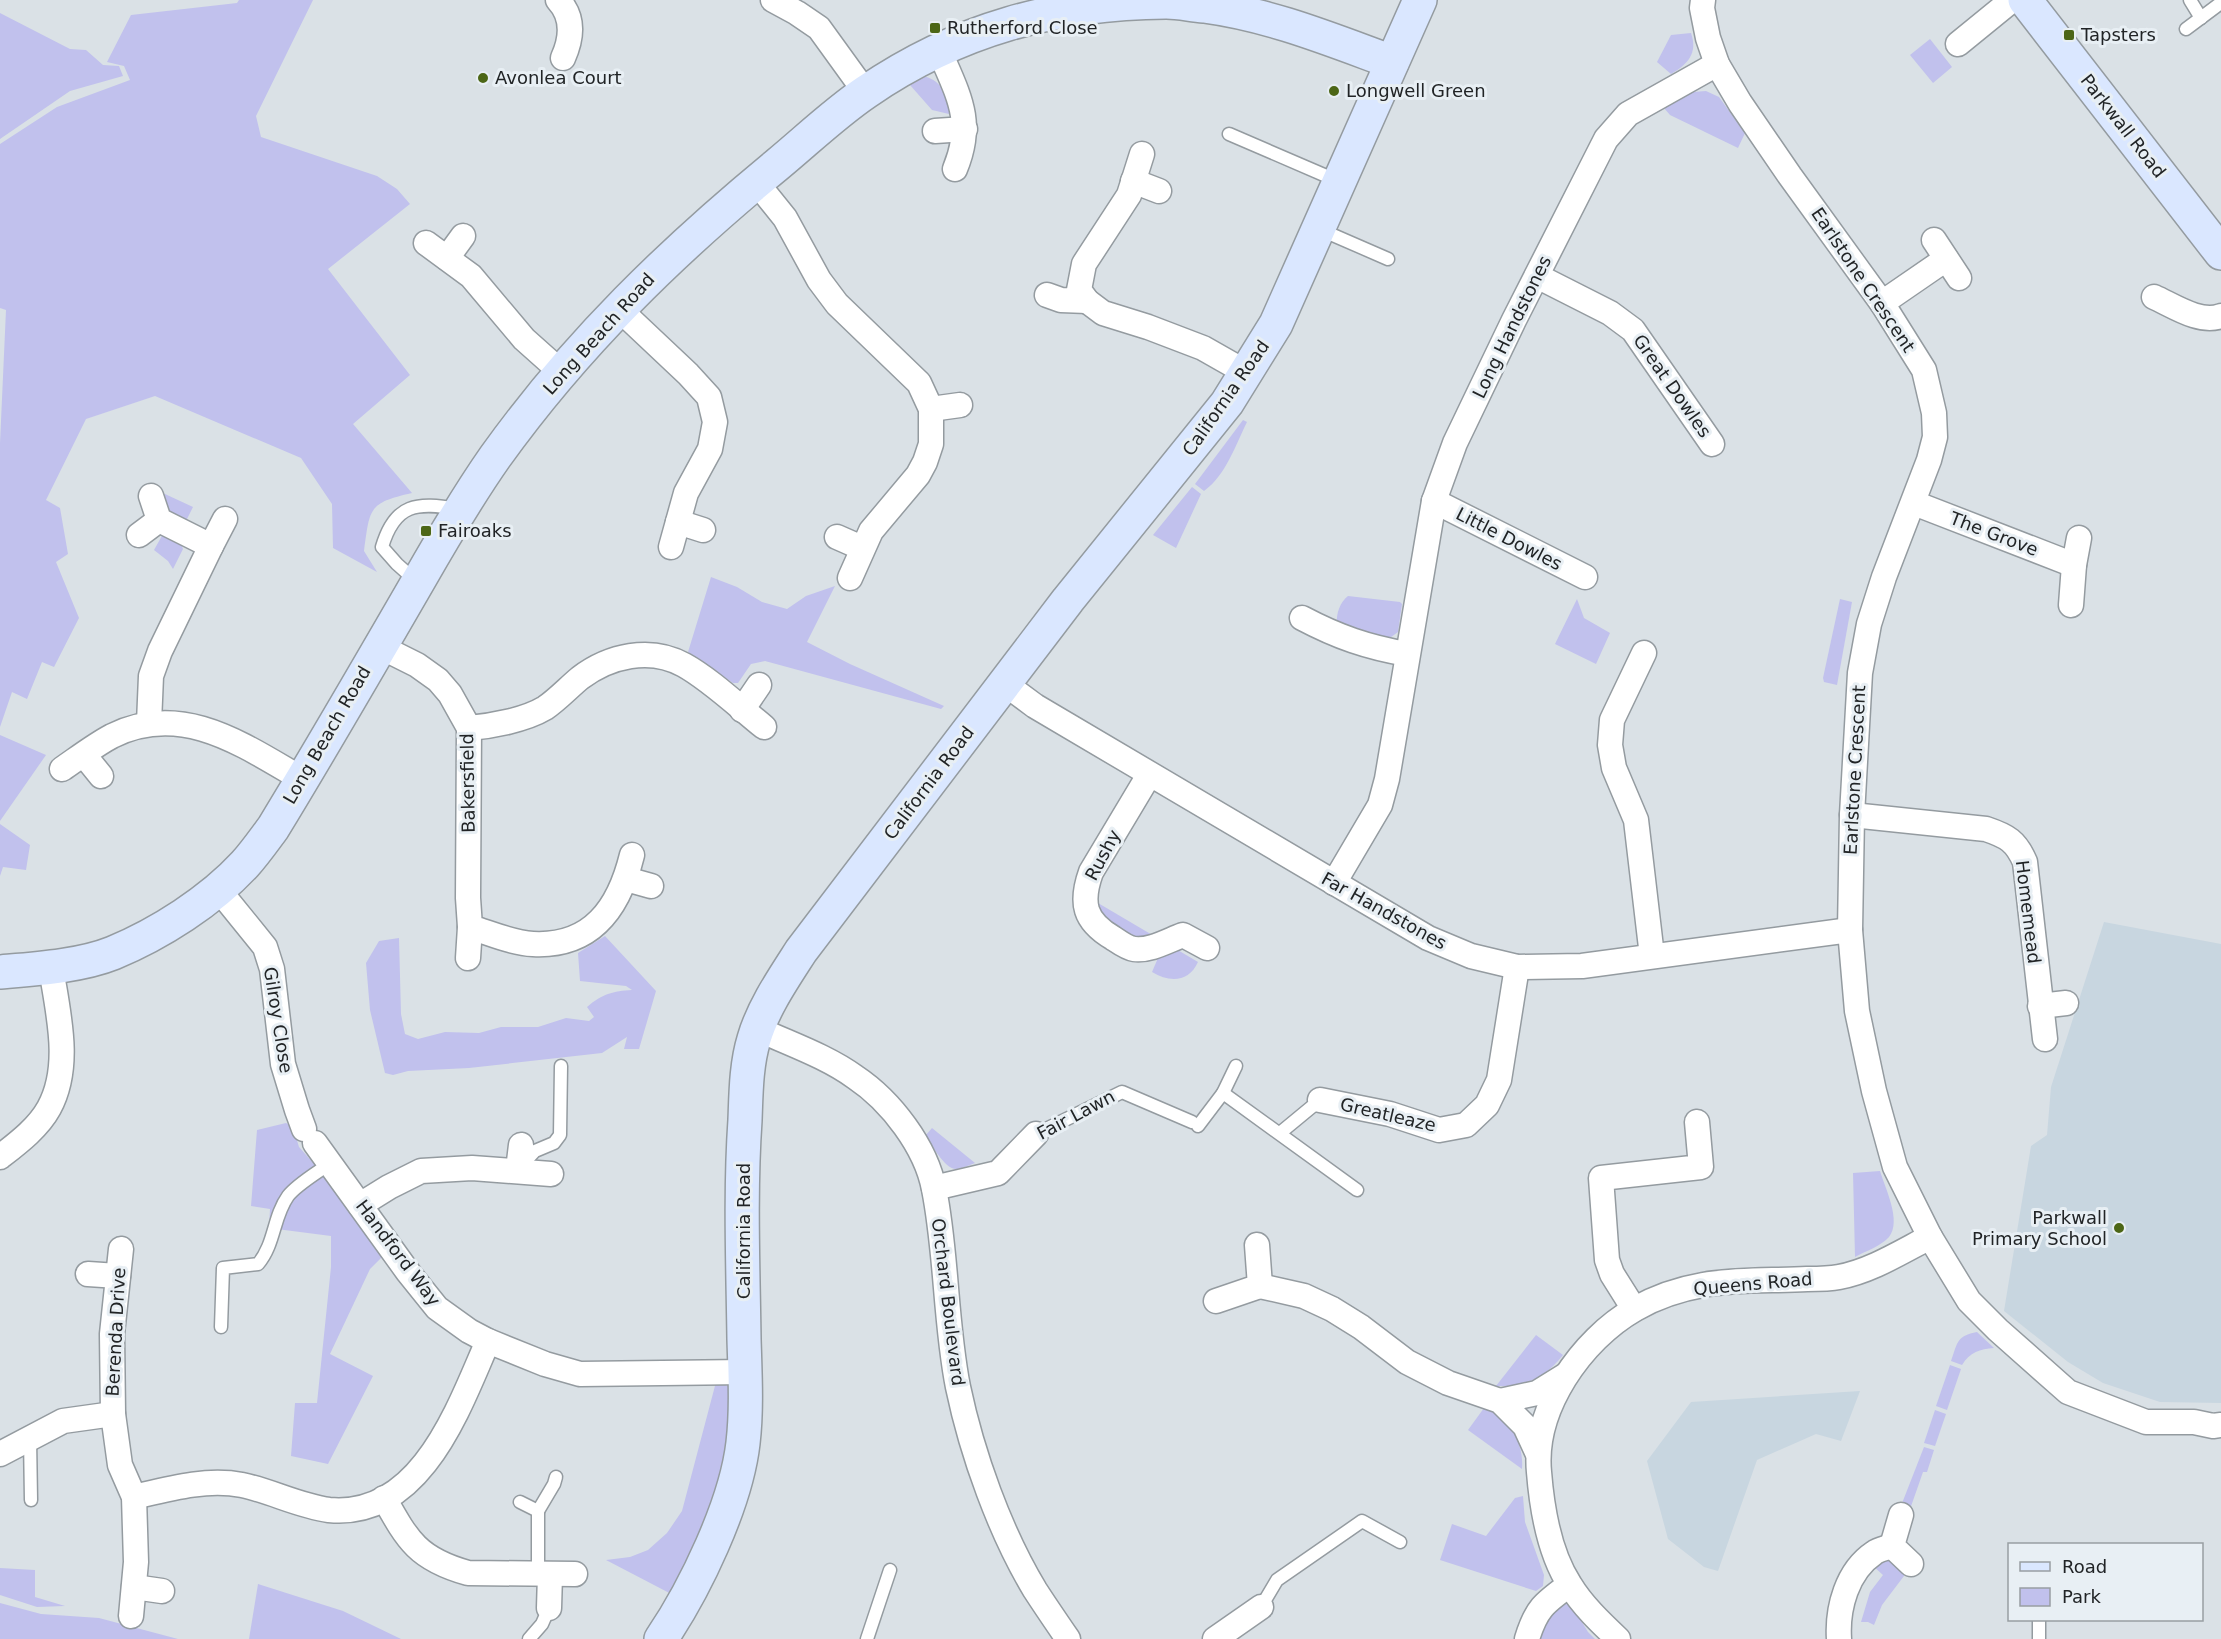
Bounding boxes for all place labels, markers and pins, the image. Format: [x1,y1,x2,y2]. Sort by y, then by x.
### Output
place label: Rutherford Close [947,17,1098,38]
marker: Rutherford Close [928,21,942,35]
place label: Tapsters [2080,24,2156,45]
marker: Tapsters [2062,28,2076,42]
place label: Avonlea Court [495,67,622,88]
marker: Avonlea Court [476,71,490,85]
place label: Longwell Green [1346,80,1486,101]
marker: Longwell Green [1327,84,1341,98]
place label: Fairoaks [438,520,512,541]
marker: Fairoaks [419,524,433,538]
place label: Parkwall Primary School [1972,1207,2107,1249]
marker: Parkwall Primary School [2112,1221,2126,1235]

